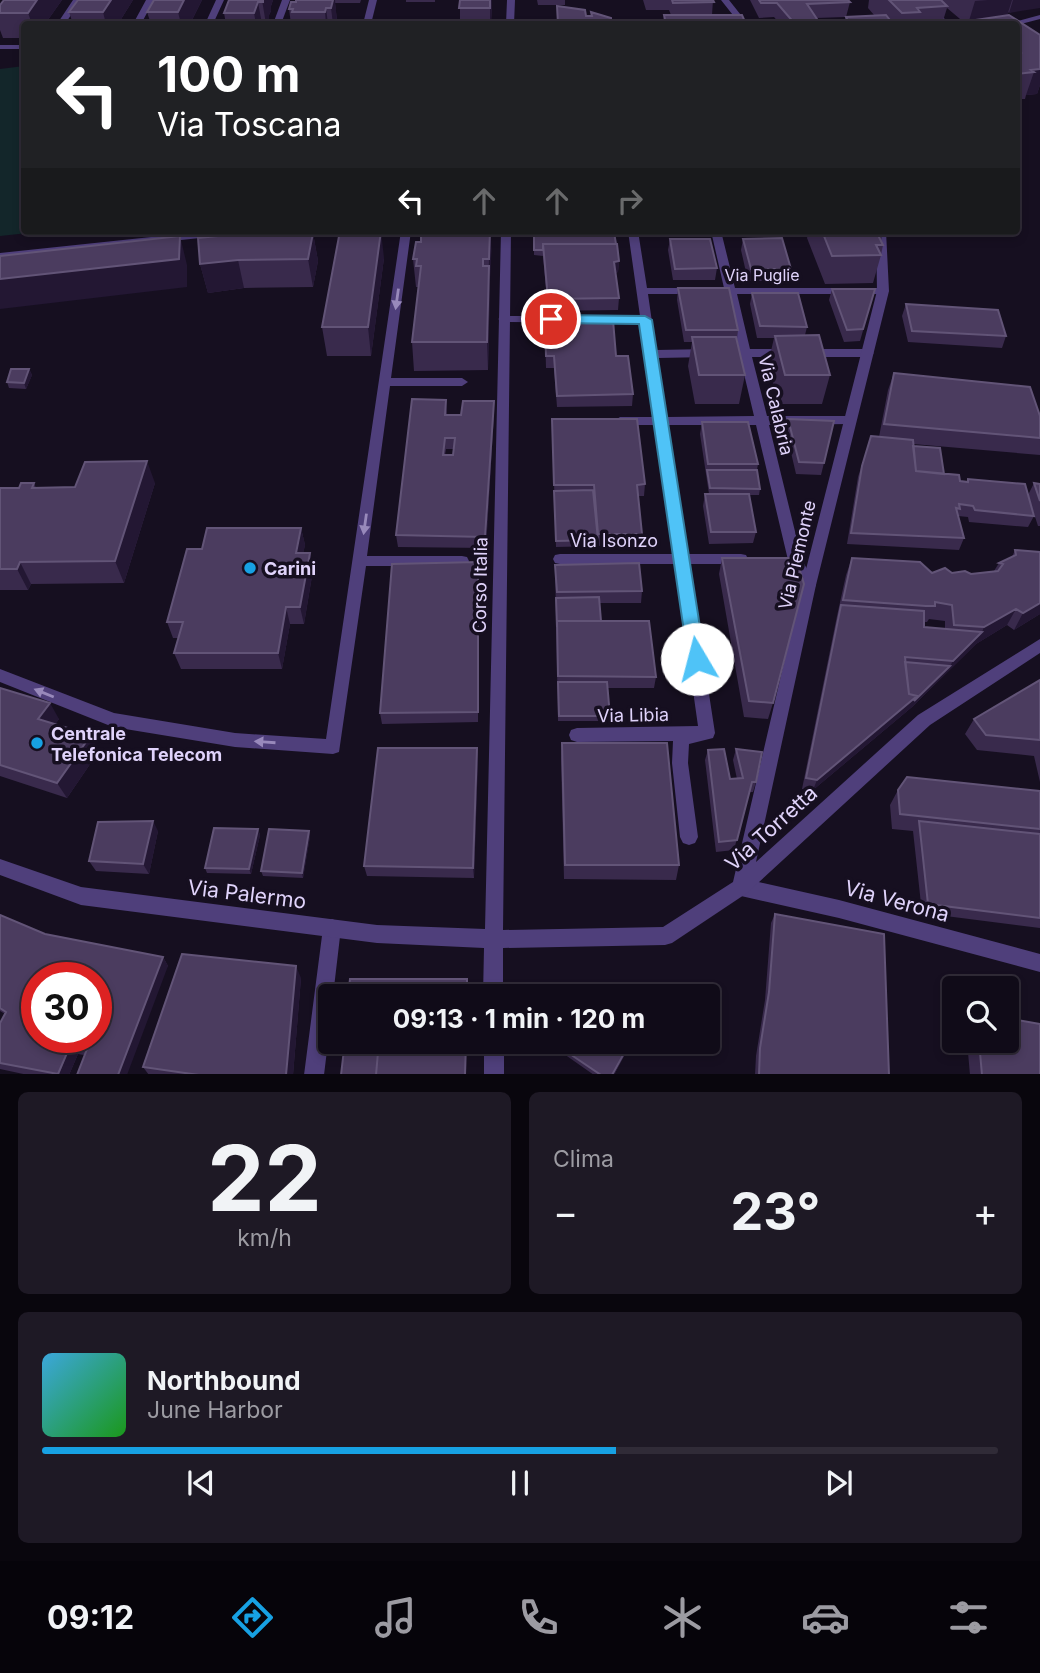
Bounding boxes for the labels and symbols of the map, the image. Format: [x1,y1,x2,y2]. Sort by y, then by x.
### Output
street label: Via Puglie [725,265,799,285]
one-way arrow [391,288,402,310]
pin [521,289,581,349]
street label: Via Calabria [754,353,798,457]
street label: Via Piemonte [774,498,820,612]
one-way arrow [359,513,370,535]
street label: Via Isonzo [570,530,658,551]
street label: Corso Italia [469,537,491,633]
place label: Carini [264,558,316,579]
marker: Carini [242,560,258,576]
position arrow [660,622,734,696]
one-way arrow [34,687,55,698]
street label: Via Libia [597,704,669,726]
place label: Centrale Telefonica Telecom [51,723,222,765]
marker: Centrale Telefonica Telecom [29,735,45,751]
one-way arrow [254,737,276,748]
street label: Via Torretta [720,780,822,876]
street label: Via Palermo [186,874,308,914]
street label: Via Verona [842,875,952,927]
speed limit sign: 30 [21,962,112,1053]

